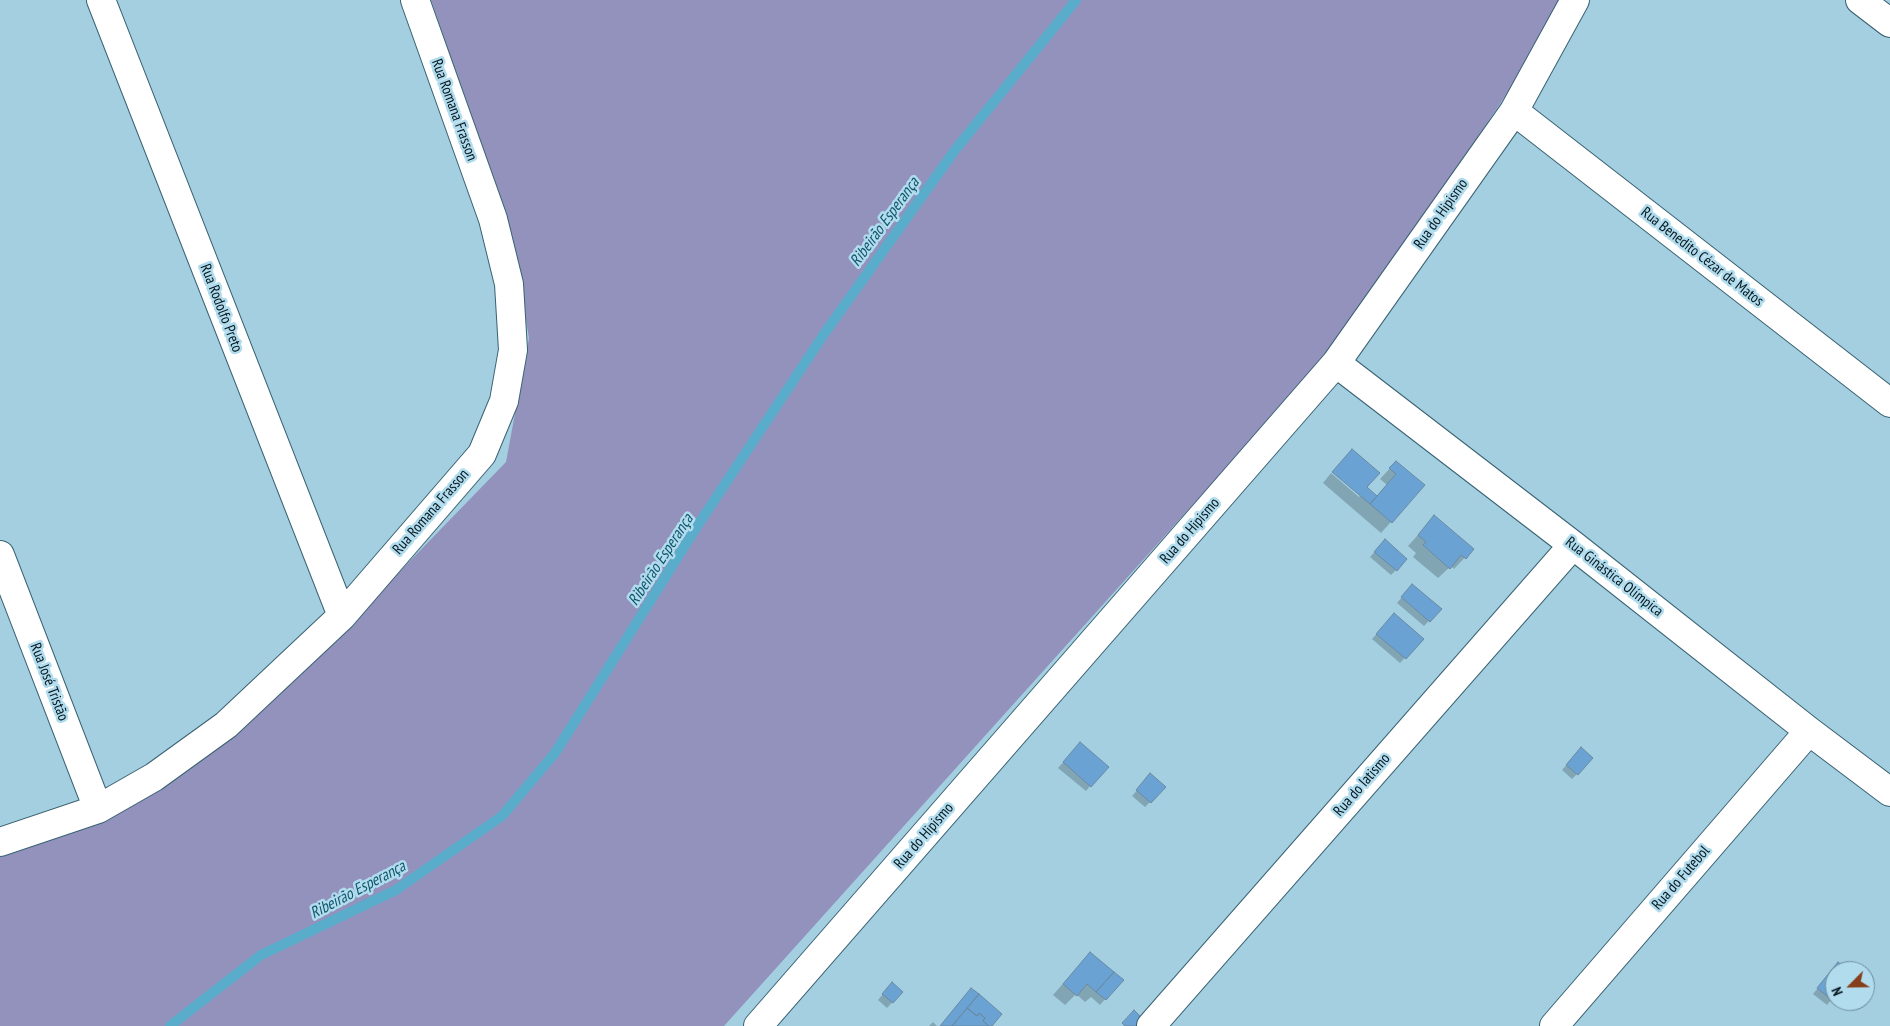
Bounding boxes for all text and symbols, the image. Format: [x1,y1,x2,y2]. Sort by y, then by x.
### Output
street label: Rua Romana Frasson [427,57,481,163]
water label: Ribeirão Esperança [846,174,924,270]
street label: Rua do Hipismo [1410,175,1472,253]
street label: Rua Benedito Cézar de Matos [1637,204,1767,310]
street label: Rua Rodolfo Preto [196,261,246,355]
street label: Rua Romana Frasson [389,466,473,558]
street label: Rua do Hipismo [1156,494,1224,568]
water label: Ribeirão Esperança [624,511,698,609]
street label: Rua Ginástica Olímpica [1562,533,1666,621]
street label: Rua José Tristão [26,641,72,723]
street label: Rua do Iatismo [1330,750,1394,820]
street label: Rua do Hipismo [890,799,958,873]
street label: Rua do Futebol [1648,842,1714,914]
water label: Ribeirão Esperança [307,857,409,923]
north arrow [1825,961,1875,1011]
text: N [1827,984,1847,998]

